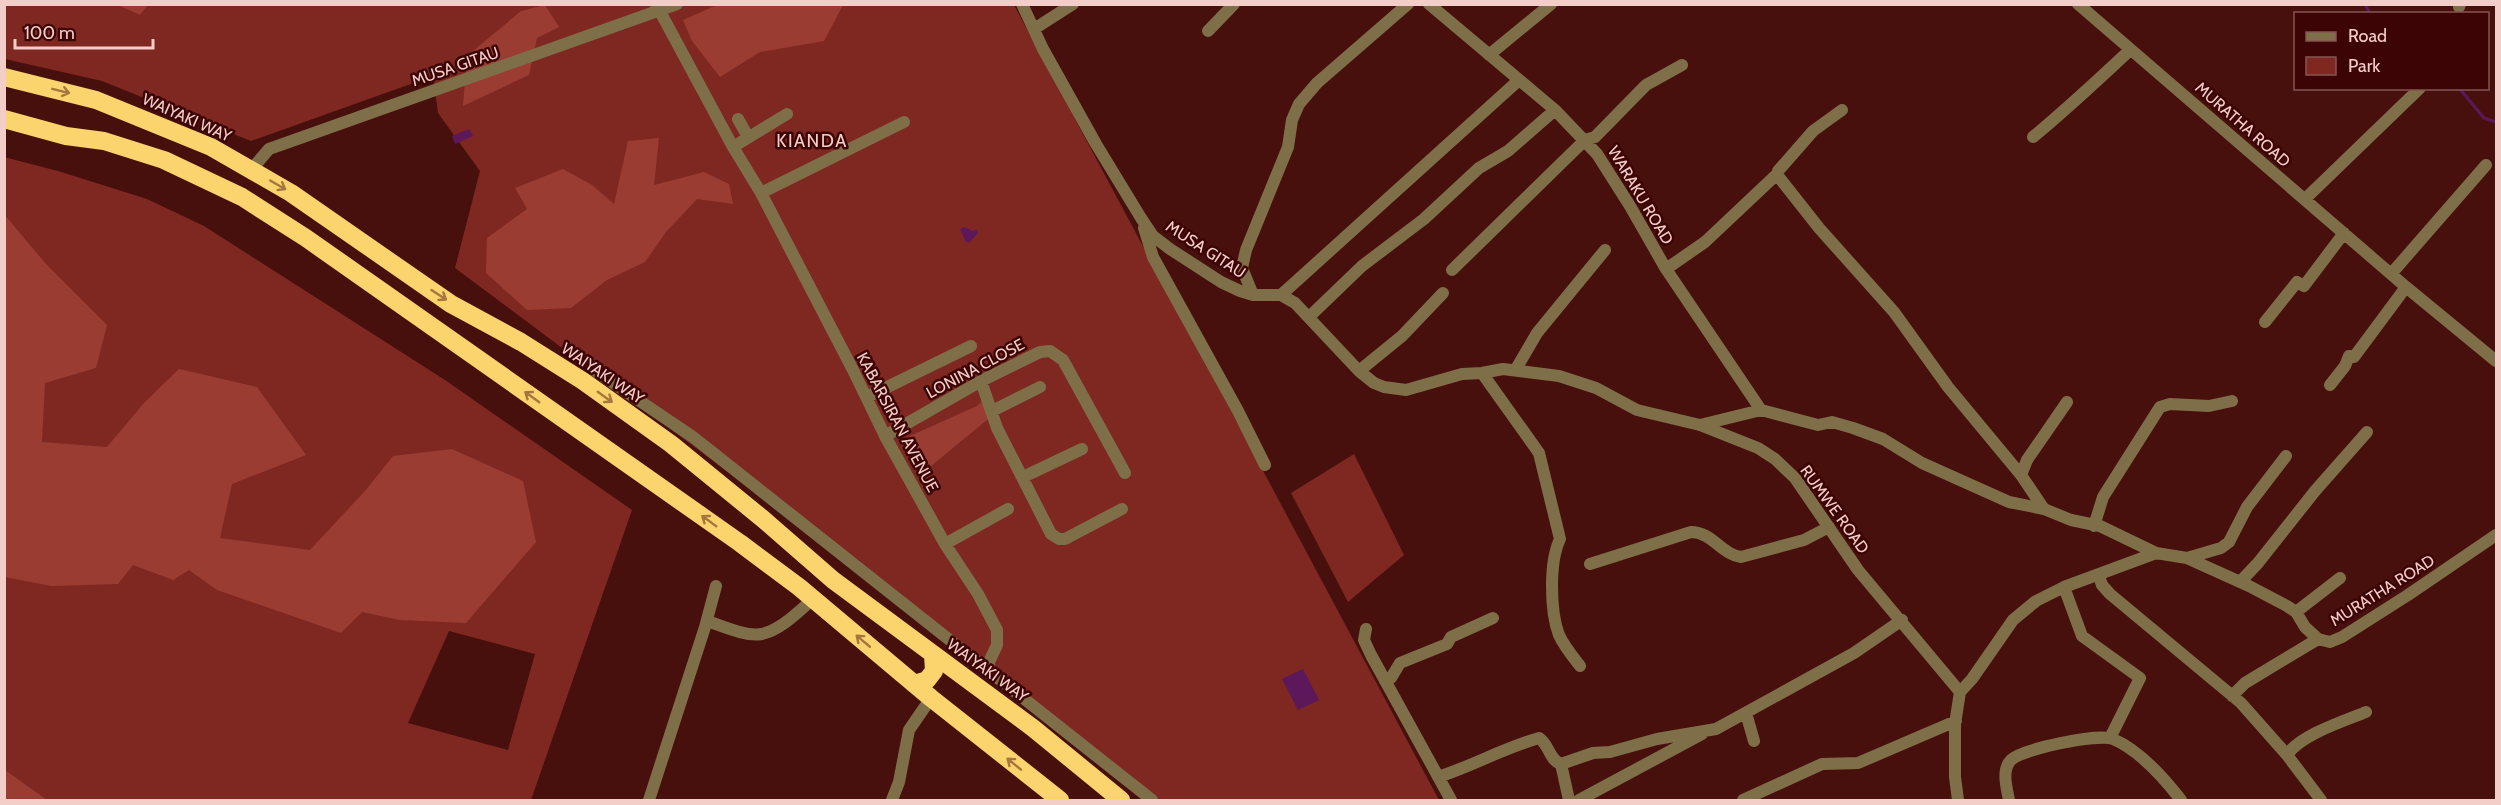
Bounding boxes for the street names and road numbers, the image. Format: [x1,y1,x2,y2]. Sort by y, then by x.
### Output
street label: MUSA GITAU [409,43,501,90]
street label: MURATHA ROAD [2191,78,2294,171]
street label: WAIYAKI WAY [139,89,235,146]
street label: WARAKU ROAD [1604,143,1677,248]
street label: MUSA GITAU [1162,217,1249,282]
street label: LONINA CLOSE [923,335,1028,402]
street label: WAIYAKI WAY [558,339,648,409]
street label: KABARSIRAN AVENUE [853,349,942,495]
street label: RUMWE ROAD [1796,461,1873,557]
street label: MURATHA ROAD [2326,551,2438,630]
street label: WAIYAKI WAY [943,635,1033,707]

